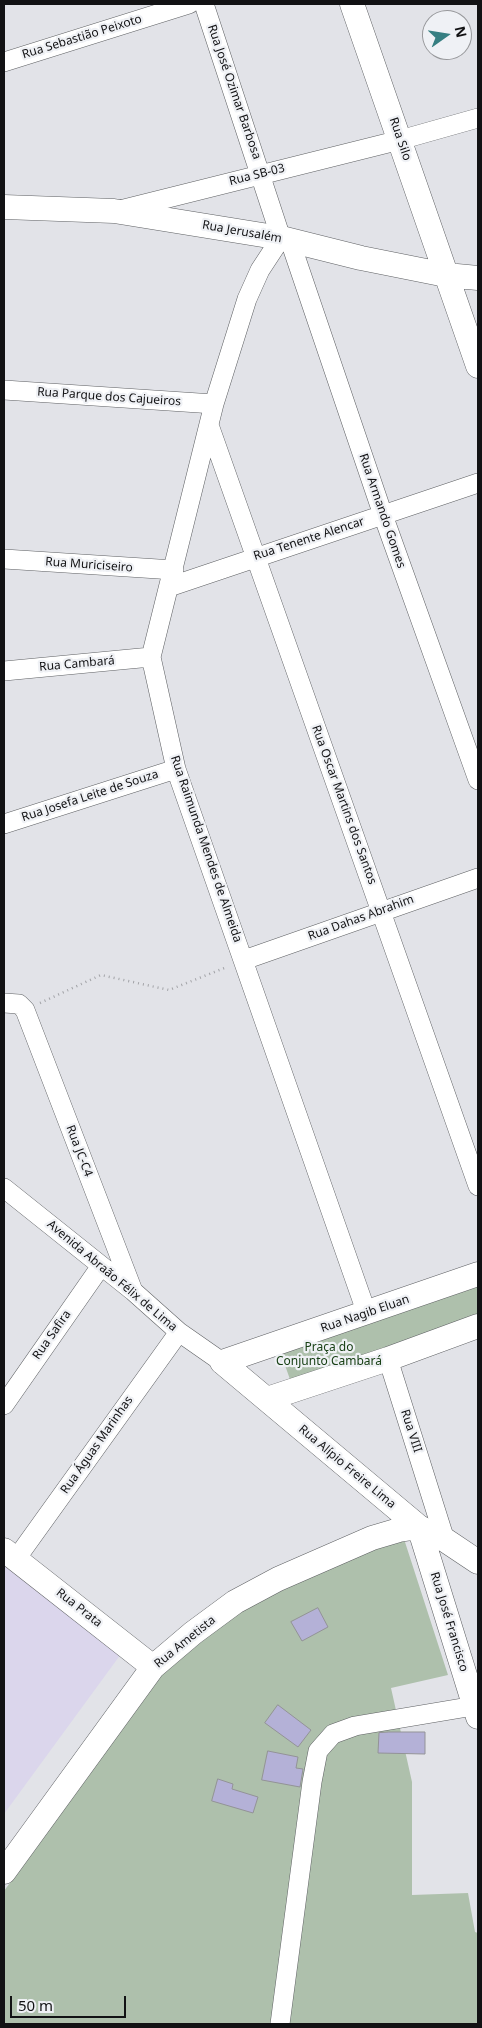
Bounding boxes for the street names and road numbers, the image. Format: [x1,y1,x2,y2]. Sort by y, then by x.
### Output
street label: Rua Sebastião Peixoto [20,12,144,62]
street label: Rua José Ozimar Barbosa [204,23,264,161]
street label: Rua Silo [386,115,414,163]
street label: Rua SB-03 [228,161,286,189]
street label: Rua Jerusalém [201,218,283,246]
street label: Rua Parque dos Cajueiros [37,385,181,409]
street label: Rua Armando Gomes [356,452,408,570]
street label: Rua Tenente Alencar [252,514,366,564]
street label: Rua Muriciseiro [45,555,133,575]
street label: Rua Cambará [39,654,115,674]
street label: Rua Oscar Martins dos Santos [308,723,380,887]
street label: Rua Raimunda Mendes de Almeida [167,754,245,944]
street label: Rua Josefa Leite de Souza [20,767,160,825]
street label: Rua Dahas Abrahim [306,892,416,944]
street label: Rua JC-C4 [63,1123,95,1179]
street label: Avenida Abraão Félix de Lima [44,1217,180,1335]
street label: Rua Nagib Eluan [319,1292,411,1336]
street label: Rua Safira [30,1308,74,1362]
street label: Rua Águas Marinhas [58,1393,136,1497]
street label: Rua VIII [397,1408,425,1454]
street label: Rua Alípio Freire Lima [296,1422,398,1512]
street label: Rua José Francisco [427,1570,471,1674]
street label: Rua Prata [53,1586,105,1630]
street label: Rua Ametista [151,1613,219,1671]

